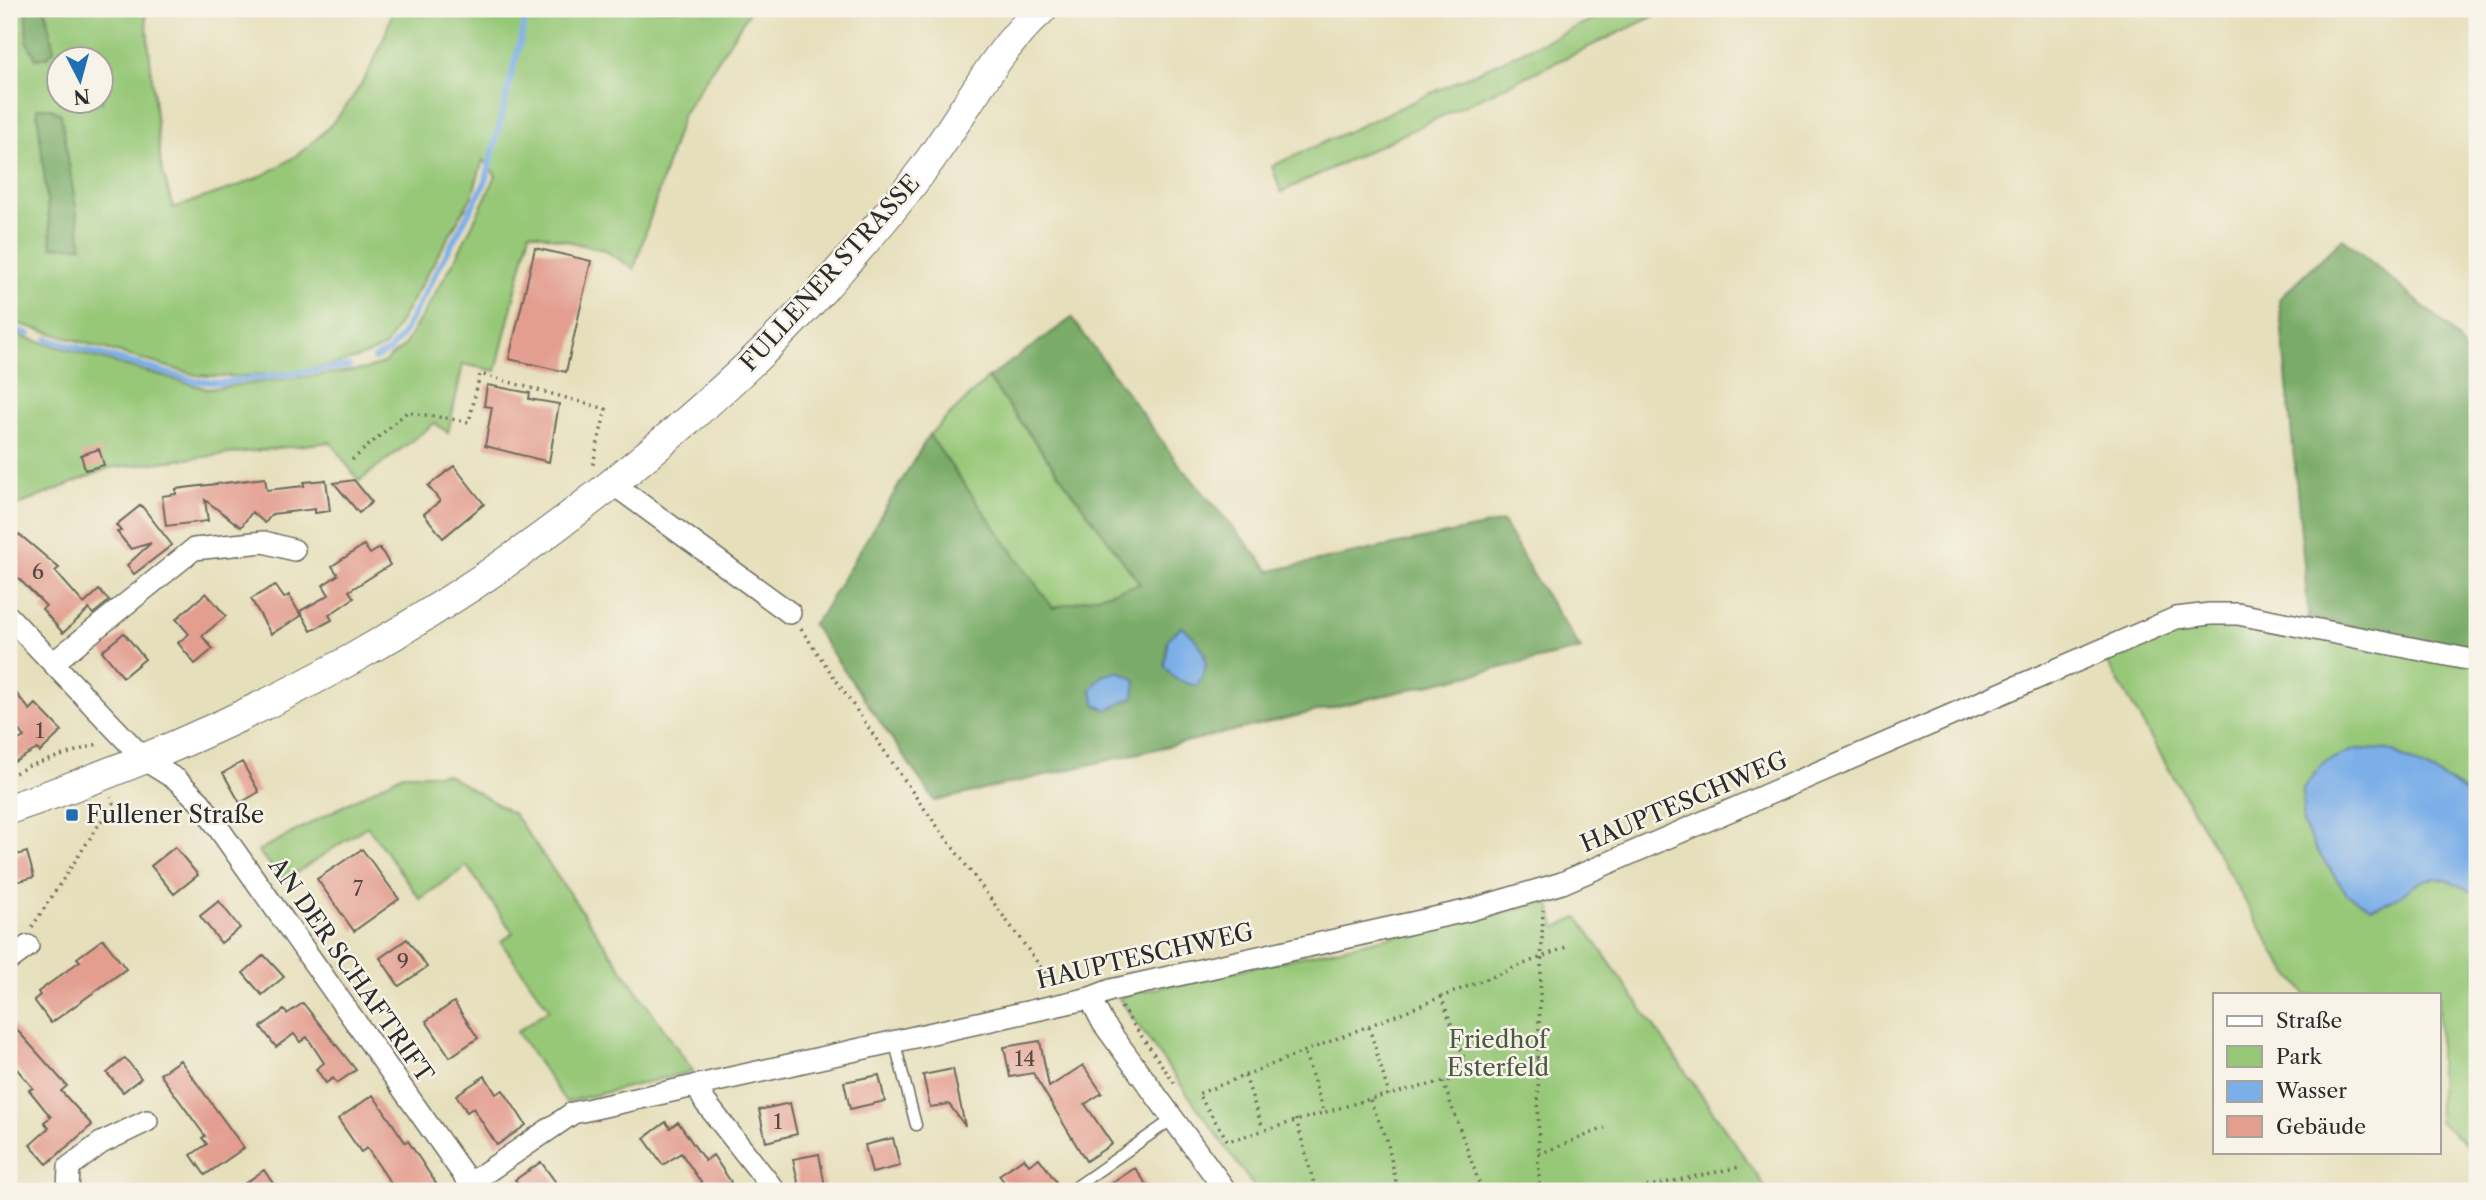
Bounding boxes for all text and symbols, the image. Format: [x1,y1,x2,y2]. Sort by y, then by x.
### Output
north arrow [46,46,116,116]
text: N [72,84,91,109]
street label: FULLENER STRASSE [734,168,925,377]
house number: 6 [32,559,44,584]
house number: 1 [36,718,45,743]
street label: HAUPTESCHWEG [1576,745,1792,858]
place label: Fullener Straße [86,800,264,829]
marker: Fullener Straße [64,807,80,823]
street label: AN DER SCHAFTRIFT [262,851,440,1088]
house number: 7 [353,876,364,901]
street label: HAUPTESCHWEG [1034,916,1256,995]
house number: 9 [397,949,409,974]
legend [2213,993,2440,1154]
text: Straße [2276,1008,2342,1033]
park label: Friedhof Esterfeld [1447,1025,1550,1082]
text: Park [2276,1044,2322,1069]
house number: 14 [1015,1046,1035,1071]
text: Wasser [2275,1078,2347,1103]
house number: 1 [774,1109,783,1134]
text: Gebäude [2276,1114,2366,1139]

